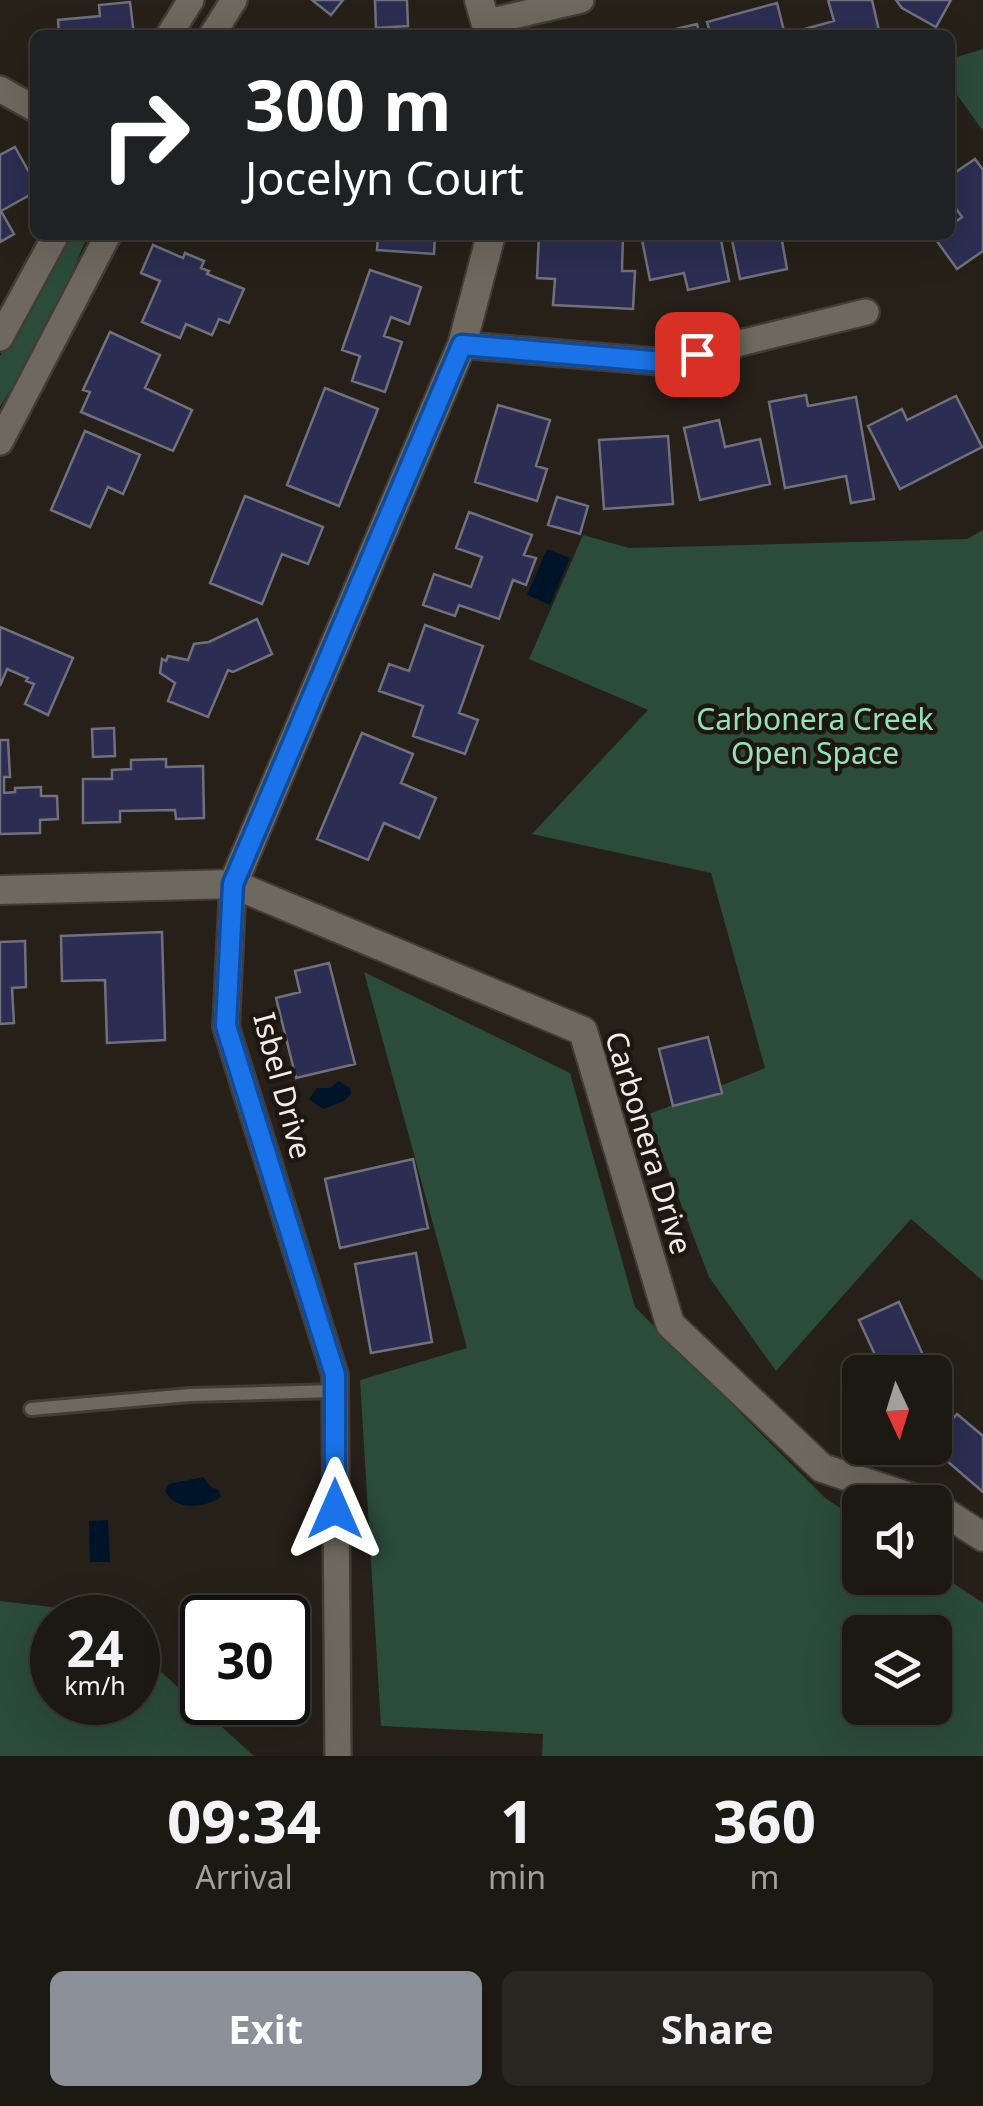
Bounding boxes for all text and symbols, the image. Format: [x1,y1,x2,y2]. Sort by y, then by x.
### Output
text: 300 m [245,56,452,152]
icon: right [80,70,210,200]
text: Jocelyn Court [245,147,524,208]
pin [655,312,740,397]
icon: arrive [670,327,725,382]
park label: Carbonera Creek Open Space [696,698,934,773]
street label: Isbel Drive [244,1008,323,1163]
street label: Carbonera Drive [596,1026,703,1259]
north arrow [842,1355,952,1465]
map controls [842,1355,952,1725]
position arrow [283,1457,387,1561]
button: sound [842,1485,952,1595]
speed limit sign: 30 [180,1595,310,1725]
text: 24 [66,1614,124,1682]
button: layers [842,1615,952,1725]
text: km/h [64,1668,126,1702]
text: 09:34 [167,1779,321,1861]
text: 1 [500,1779,534,1861]
text: 360 [713,1779,816,1861]
text: Arrival [195,1855,293,1898]
text: min [488,1855,546,1898]
text: m [750,1855,779,1898]
button: Exit [50,1971,482,2086]
button: Share [502,1971,933,2086]

